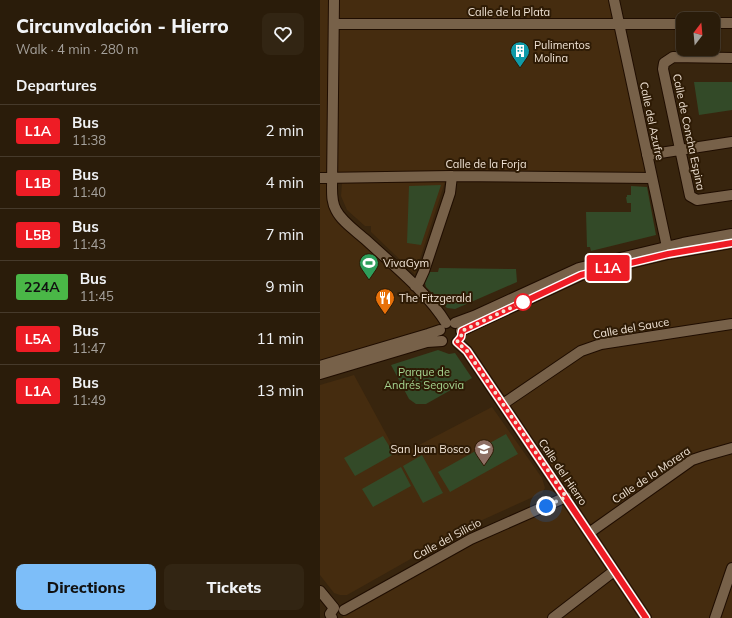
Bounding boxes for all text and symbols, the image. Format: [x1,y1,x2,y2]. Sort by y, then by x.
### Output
street label: Calle de la Plata [468,5,550,19]
north arrow [676,12,720,56]
map controls [676,12,720,56]
button: heart [262,13,304,55]
text: Circunvalación - Hierro [16,14,229,38]
place label: Pulimentos Molina [534,38,590,65]
building icon: Pulimentos Molina [509,40,531,68]
text: Walk · 4 min · 280 m [16,41,138,57]
street label: Calle de Concha Espina [670,72,708,192]
text: Departures [16,76,97,95]
street label: Calle del Azufre [637,80,667,162]
text: Bus [72,113,99,132]
text: 2 min [266,121,304,140]
text: L1A [25,122,51,140]
text: 11:38 [72,132,106,148]
street label: Calle de la Forja [445,157,527,171]
text: Bus [72,165,99,184]
text: 4 min [266,173,304,192]
text: L1B [25,174,51,192]
text: 11:40 [72,184,106,200]
text: Bus [72,217,99,236]
text: 7 min [266,225,304,244]
text: L5B [25,226,51,244]
text: 11:43 [72,236,106,252]
sports icon: VivaGym [358,252,380,280]
line badge: L1A [585,255,631,281]
place label: VivaGym [383,256,429,270]
text: L1A [595,259,621,277]
text: Bus [80,269,107,288]
text: 9 min [266,277,304,296]
text: 224A [24,278,60,296]
restaurant icon: The Fitzgerald [374,287,396,315]
text: 11:45 [80,288,114,304]
place label: The Fitzgerald [399,291,472,305]
unlabelled marker [514,293,532,311]
street label: Calle del Sauce [592,314,670,342]
text: Bus [72,321,99,340]
text: 11 min [257,329,304,348]
text: L5A [25,330,51,348]
text: 11:47 [72,340,106,356]
park label: Parque de Andrés Segovia [384,365,464,392]
text: Bus [72,373,99,392]
text: 13 min [257,381,304,400]
text: L1A [25,382,51,400]
text: 11:49 [72,392,106,408]
street label: Calle del Hierro [536,436,590,508]
school or university icon: San Juan Bosco [473,438,495,466]
place label: San Juan Bosco [391,442,470,456]
street label: Calle de la Morera [609,444,693,506]
your location [536,496,556,516]
street label: Calle del Silicio [411,515,483,563]
button: Directions [16,564,156,610]
button: Tickets [164,564,304,610]

